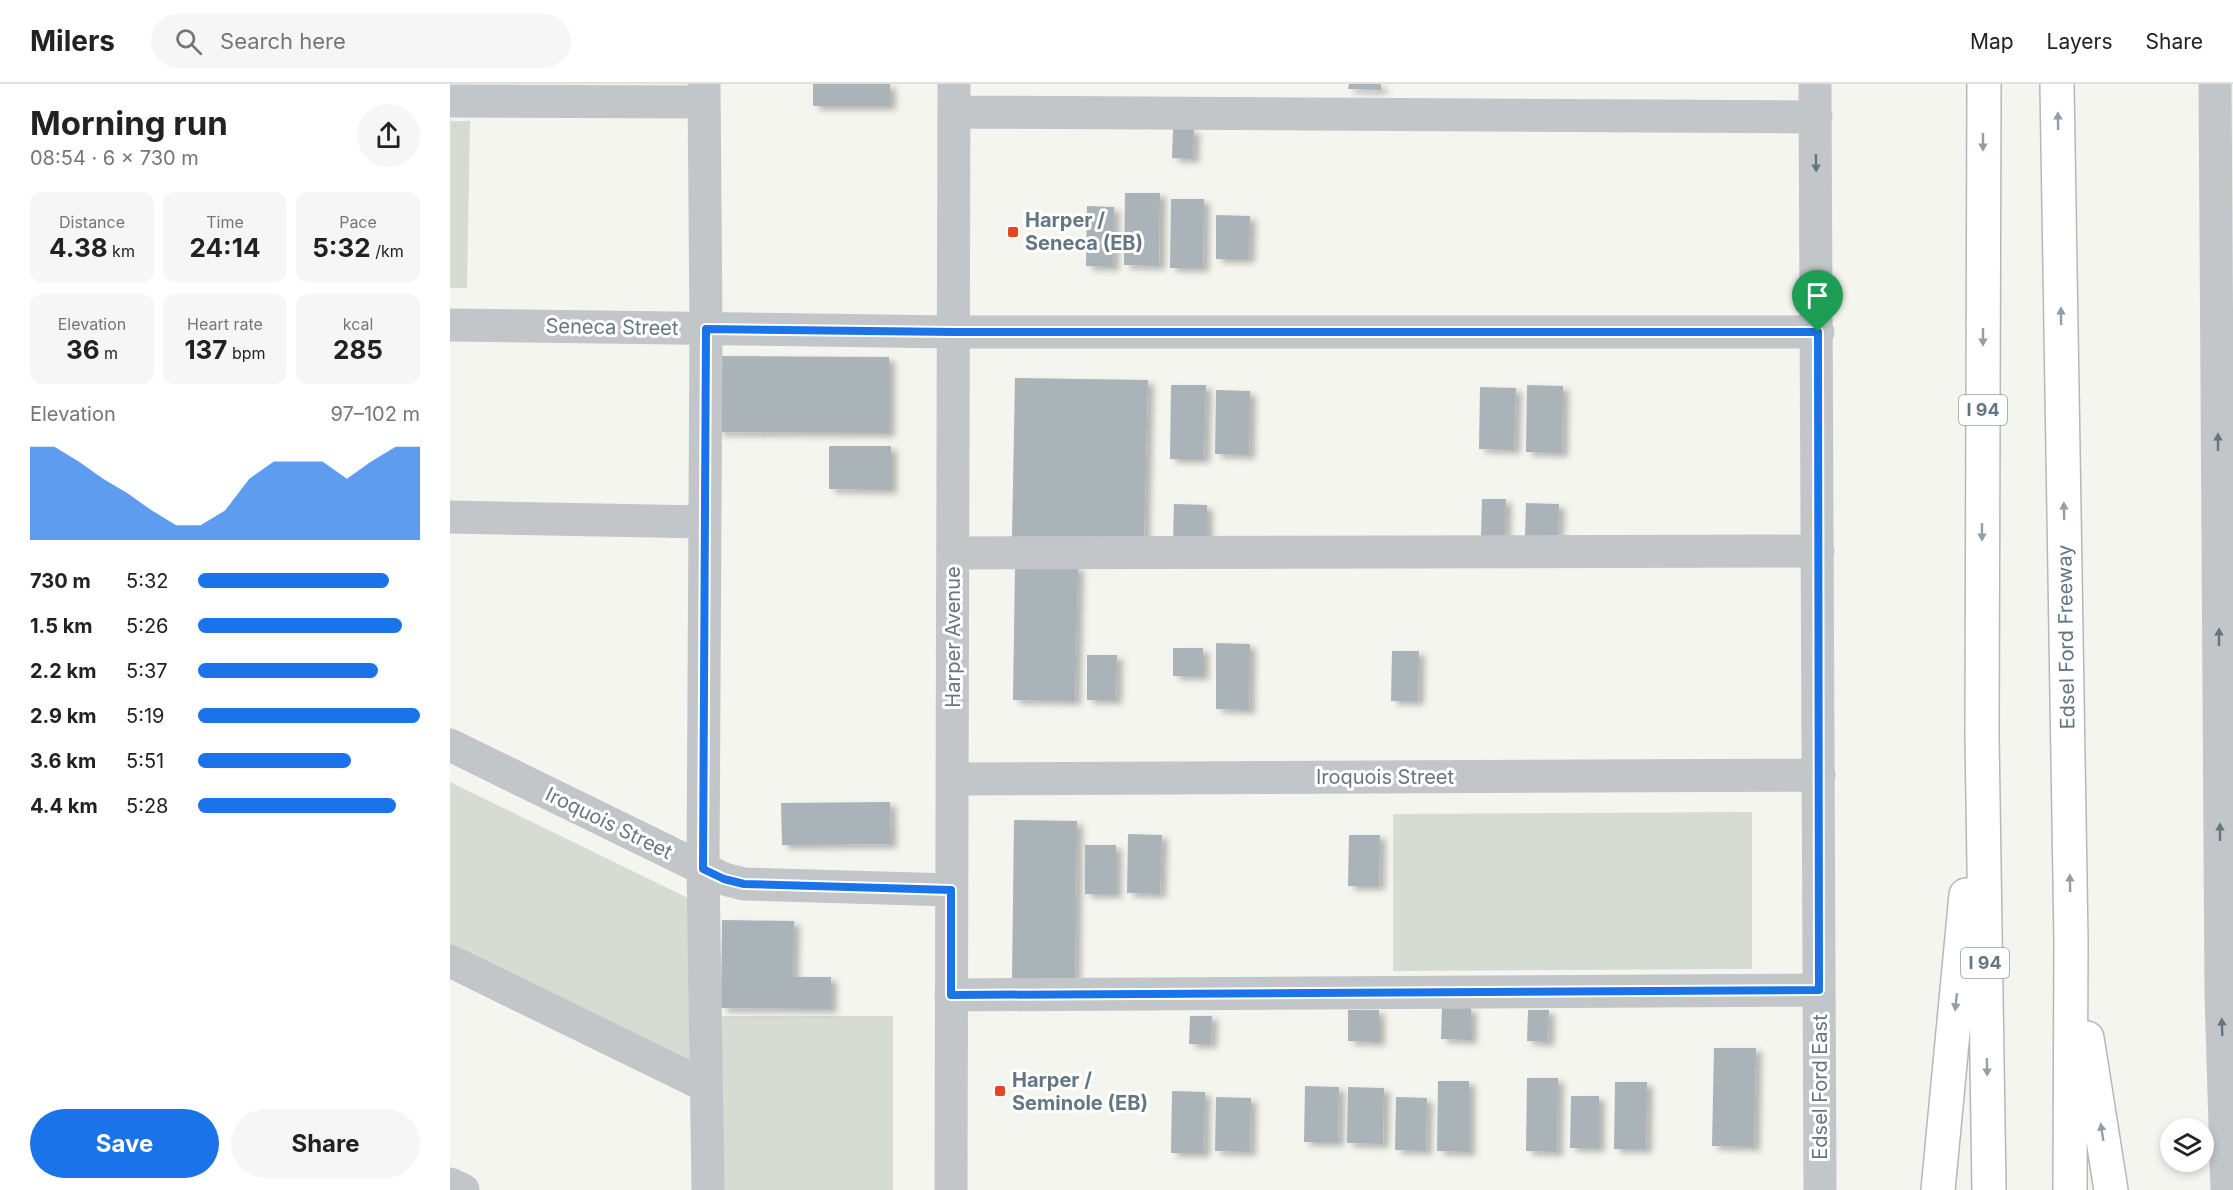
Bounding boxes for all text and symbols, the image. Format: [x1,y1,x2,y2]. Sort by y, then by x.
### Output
search box [151,14,571,68]
text: Milers [30,24,115,58]
icon: search [172,25,205,58]
text: Search here [220,28,346,54]
text: Map [1970,29,2014,54]
text: Layers [2047,29,2113,54]
text: Share [2146,29,2203,54]
text: Morning run [30,103,228,143]
button: share [357,104,420,167]
one-way arrow [2053,111,2063,130]
one-way arrow [1978,133,1988,152]
text: 08:54 · 6 × 730 m [30,146,199,170]
one-way arrow [1811,154,1821,173]
place label: Harper / Seneca (EB) [1025,208,1143,255]
text: Distance [59,212,125,232]
text: Time [206,212,244,232]
text: Pace [339,212,377,232]
marker: Harper / Seneca (EB) [1006,225,1020,239]
text: 4.38 [49,232,108,263]
text: 24:14 [189,232,261,263]
text: 5:32 [312,232,371,263]
text: km [108,241,135,261]
text: /km [371,241,404,261]
pin [1792,270,1843,332]
icon: arrive [1801,279,1834,312]
one-way arrow [2056,306,2066,325]
text: Elevation [58,314,126,334]
text: Heart rate [187,314,263,334]
text: kcal [343,314,373,334]
street label: Seneca Street [545,314,679,340]
one-way arrow [1978,328,1988,347]
text: 36 [66,334,100,365]
text: 137 [184,334,228,365]
text: 285 [333,334,383,365]
text: m [100,343,118,363]
text: bpm [228,343,266,363]
road number: I 94 [1959,395,2007,425]
text: Elevation [30,402,116,426]
text: 97–102 m [331,402,420,426]
one-way arrow [2213,432,2223,451]
one-way arrow [2059,501,2069,520]
one-way arrow [1977,523,1987,542]
street label: Edsel Ford Freeway [2052,544,2080,730]
street label: Harper Avenue [941,566,965,708]
text: 730 m [30,569,91,593]
text: 5:32 [126,569,168,593]
text: 1.5 km [30,614,93,638]
text: 5:26 [126,614,169,638]
one-way arrow [2214,627,2224,646]
text: 2.2 km [30,659,96,683]
text: 5:37 [126,659,168,683]
text: 2.9 km [30,704,97,728]
text: 5:19 [126,704,164,728]
text: 3.6 km [30,749,96,773]
text: 5:51 [126,749,164,773]
street label: Iroquois Street [1316,765,1454,789]
street label: Iroquois Street [542,782,677,864]
text: 4.4 km [30,794,98,818]
text: 5:28 [126,794,169,818]
one-way arrow [2215,822,2225,841]
one-way arrow [2065,873,2075,892]
road number: I 94 [1961,948,2009,978]
one-way arrow [1951,993,1961,1012]
street label: Edsel Ford East [1808,1014,1832,1160]
one-way arrow [2217,1017,2227,1036]
one-way arrow [1982,1057,1992,1076]
place label: Harper / Seminole (EB) [1012,1068,1148,1115]
marker: Harper / Seminole (EB) [993,1084,1007,1098]
button: Save [30,1109,219,1178]
button: Share [231,1109,420,1178]
map controls [2160,1118,2214,1172]
button: layers [2160,1118,2214,1172]
one-way arrow [2097,1123,2106,1142]

